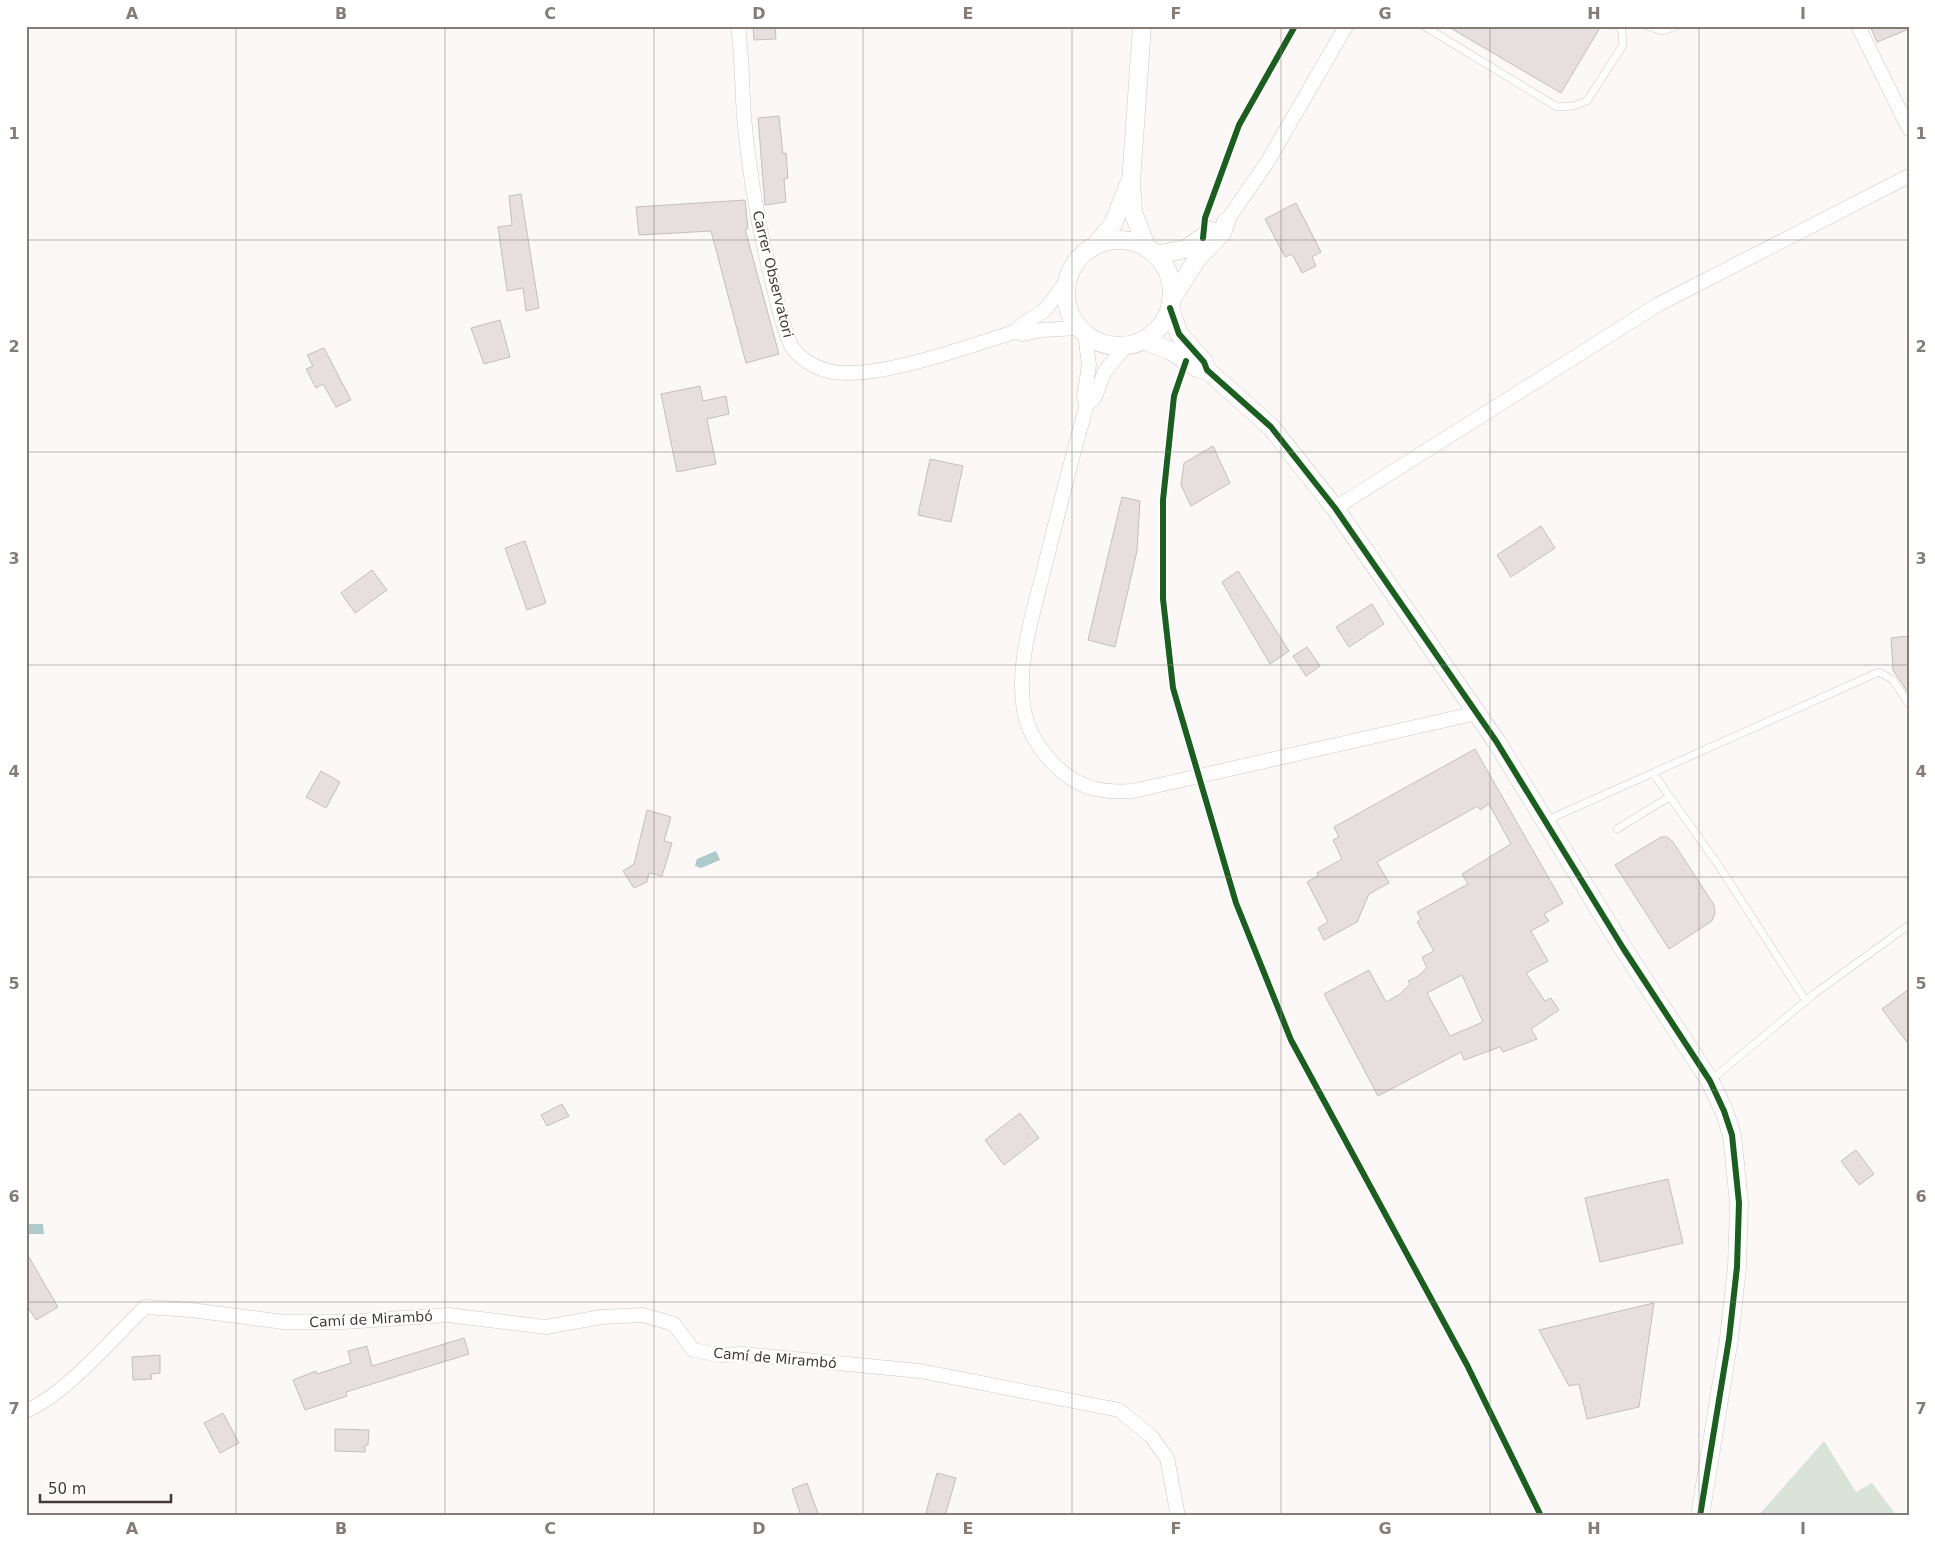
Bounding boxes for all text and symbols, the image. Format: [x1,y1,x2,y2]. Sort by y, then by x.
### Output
text: A [126,4,139,23]
text: B [335,4,347,23]
text: C [544,4,556,23]
text: D [752,4,766,23]
text: E [963,4,973,23]
text: F [1171,4,1181,23]
text: G [1378,4,1392,23]
text: H [1587,4,1601,23]
text: I [1800,4,1806,23]
text: 1 [8,124,20,143]
text: 1 [1915,124,1927,143]
street label: Carrer Observatori [749,209,797,339]
text: 2 [8,337,20,356]
text: 2 [1915,337,1927,356]
text: 3 [8,549,20,568]
text: 3 [1915,549,1927,568]
text: 4 [8,762,20,781]
text: 4 [1915,762,1927,781]
text: 5 [8,974,20,993]
text: 5 [1915,974,1927,993]
text: 6 [8,1187,20,1206]
text: 6 [1915,1187,1927,1206]
street label: Camí de Mirambó [309,1308,433,1330]
street label: Camí de Mirambó [713,1345,837,1371]
text: 7 [8,1399,20,1418]
text: 7 [1915,1399,1927,1418]
scale bar [40,1472,171,1504]
text: 50 m [48,1480,86,1498]
text: A [126,1519,139,1538]
text: B [335,1519,347,1538]
text: C [544,1519,556,1538]
text: D [752,1519,766,1538]
text: E [963,1519,973,1538]
text: F [1171,1519,1181,1538]
text: G [1378,1519,1392,1538]
text: H [1587,1519,1601,1538]
text: I [1800,1519,1806,1538]

